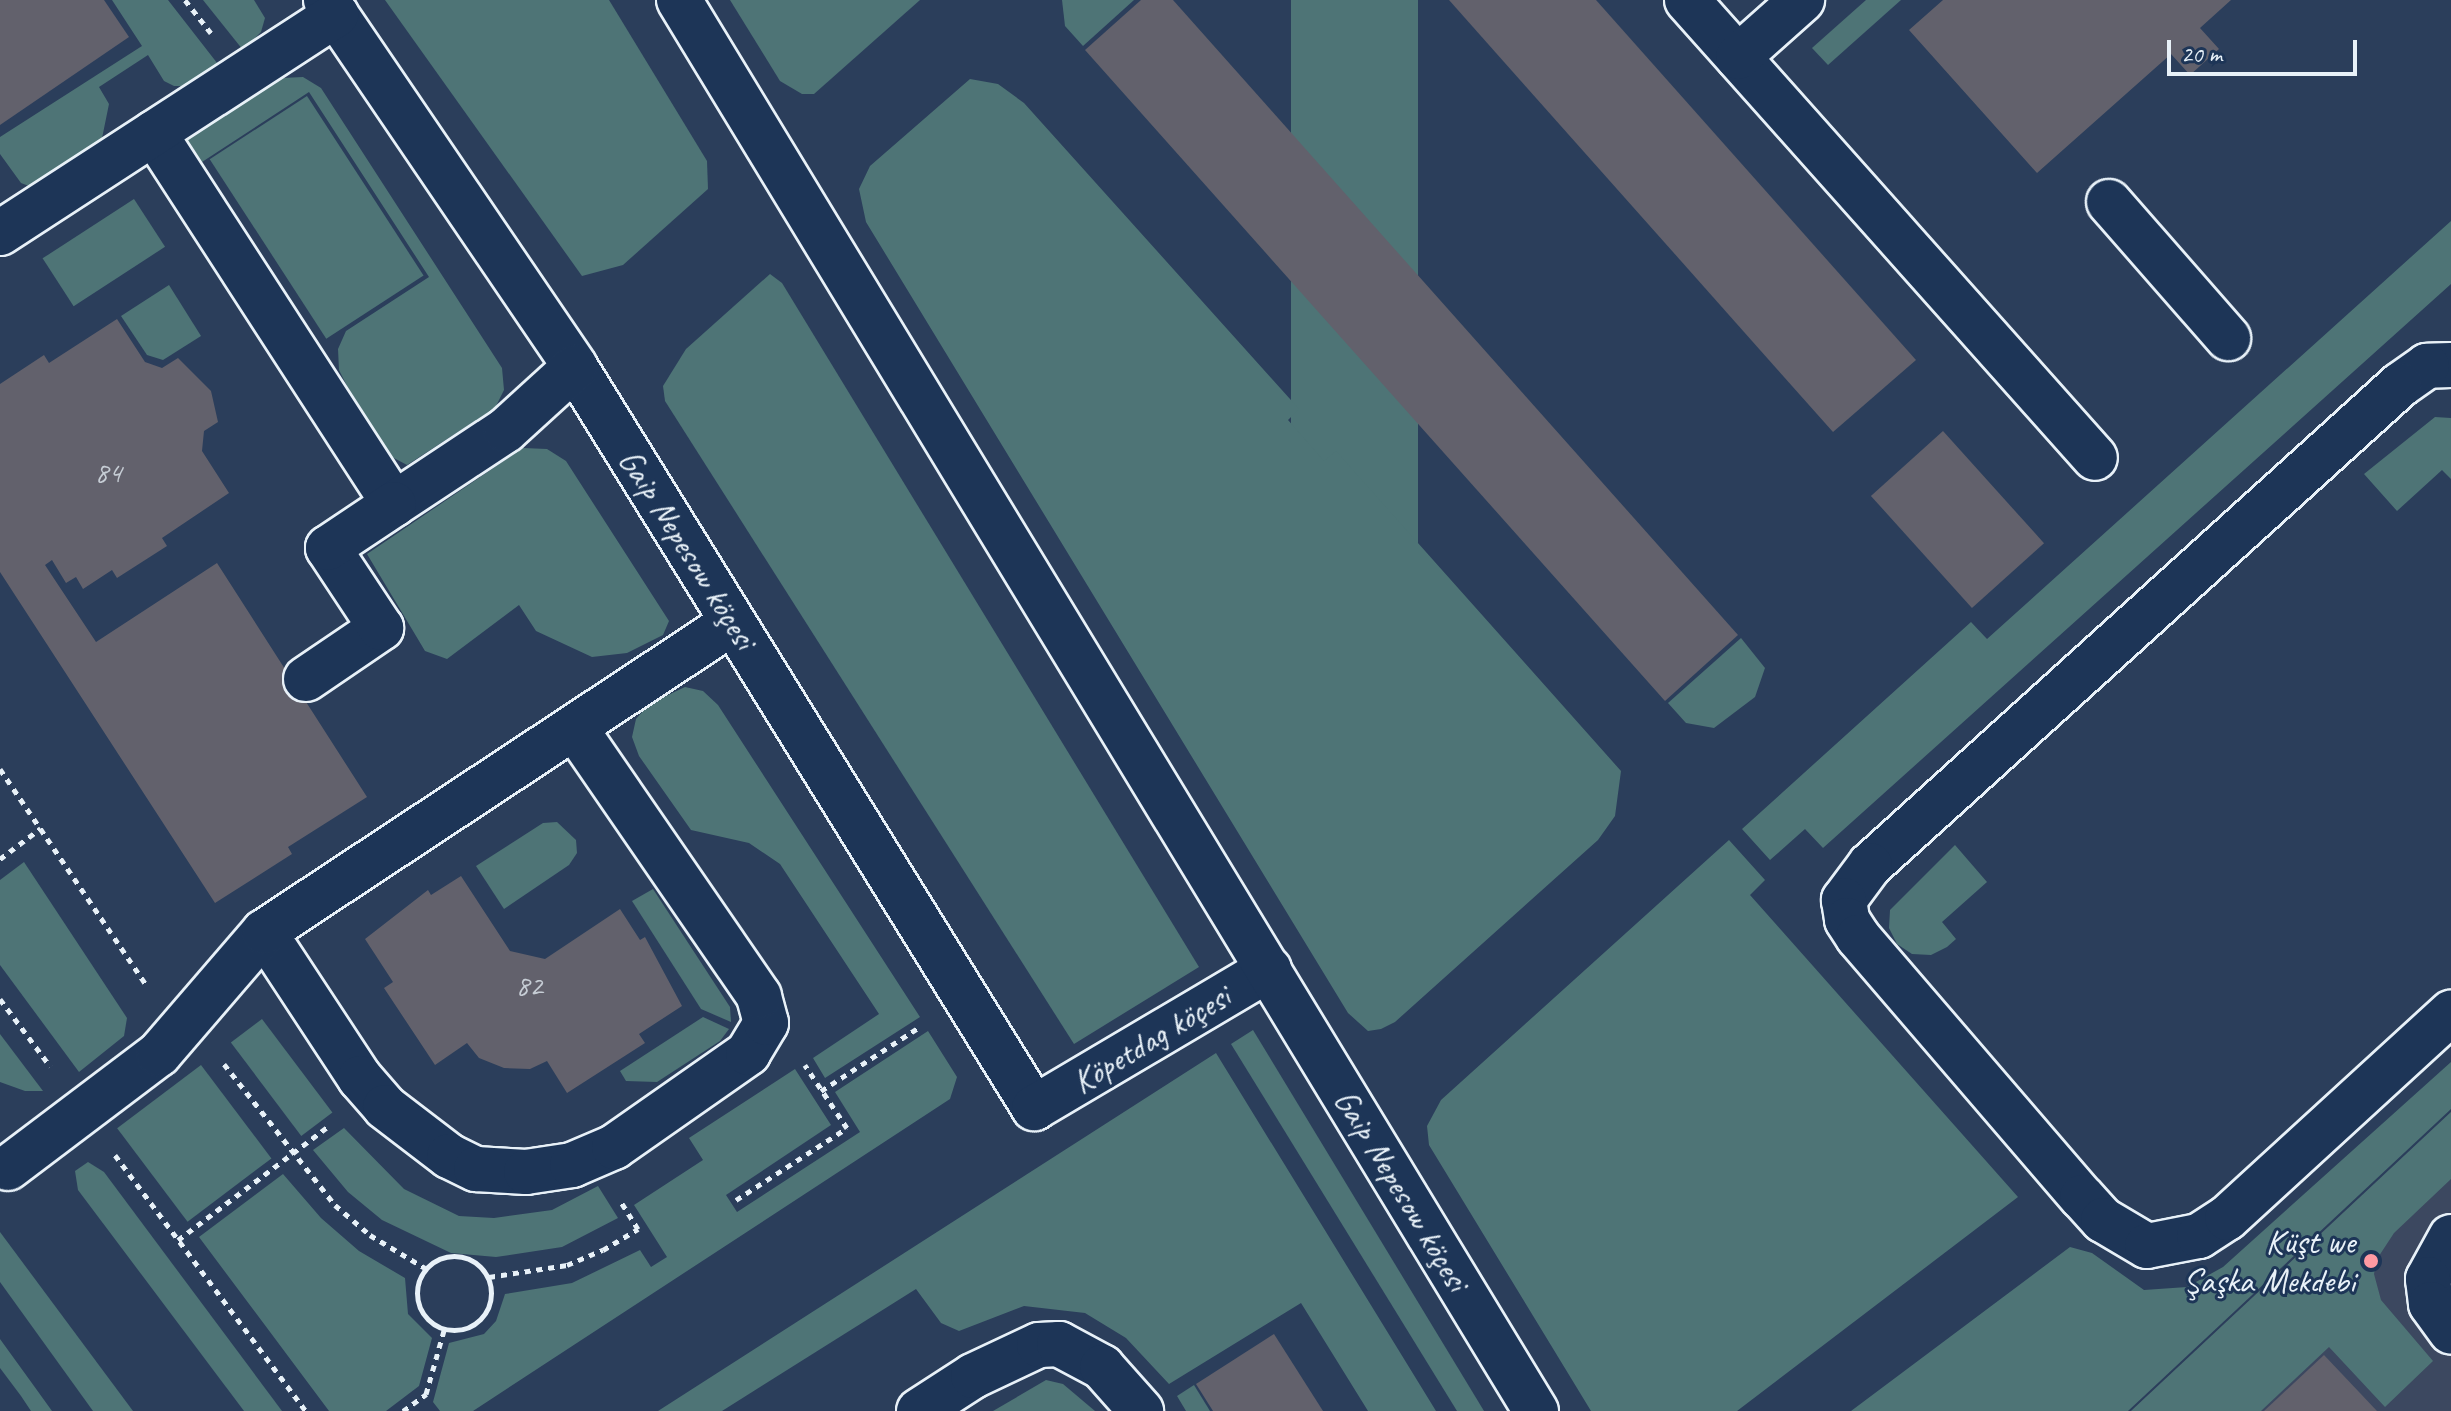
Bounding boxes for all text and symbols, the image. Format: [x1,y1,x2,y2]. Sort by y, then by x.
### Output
scale bar [2171,24,2361,74]
text: 20 m [2181,39,2222,69]
street label: Gaip Nepesow köçesi [610,441,766,657]
house number: 84 [95,454,121,490]
house number: 82 [516,967,542,1003]
street label: Köpetdag köçesi [1065,976,1237,1102]
street label: Gaip Nepesow köçesi [1325,1081,1479,1299]
place label: Küşt we Şaşka Mekdebi [2183,1221,2355,1300]
marker: Küşt we Şaşka Mekdebi [2362,1252,2380,1270]

